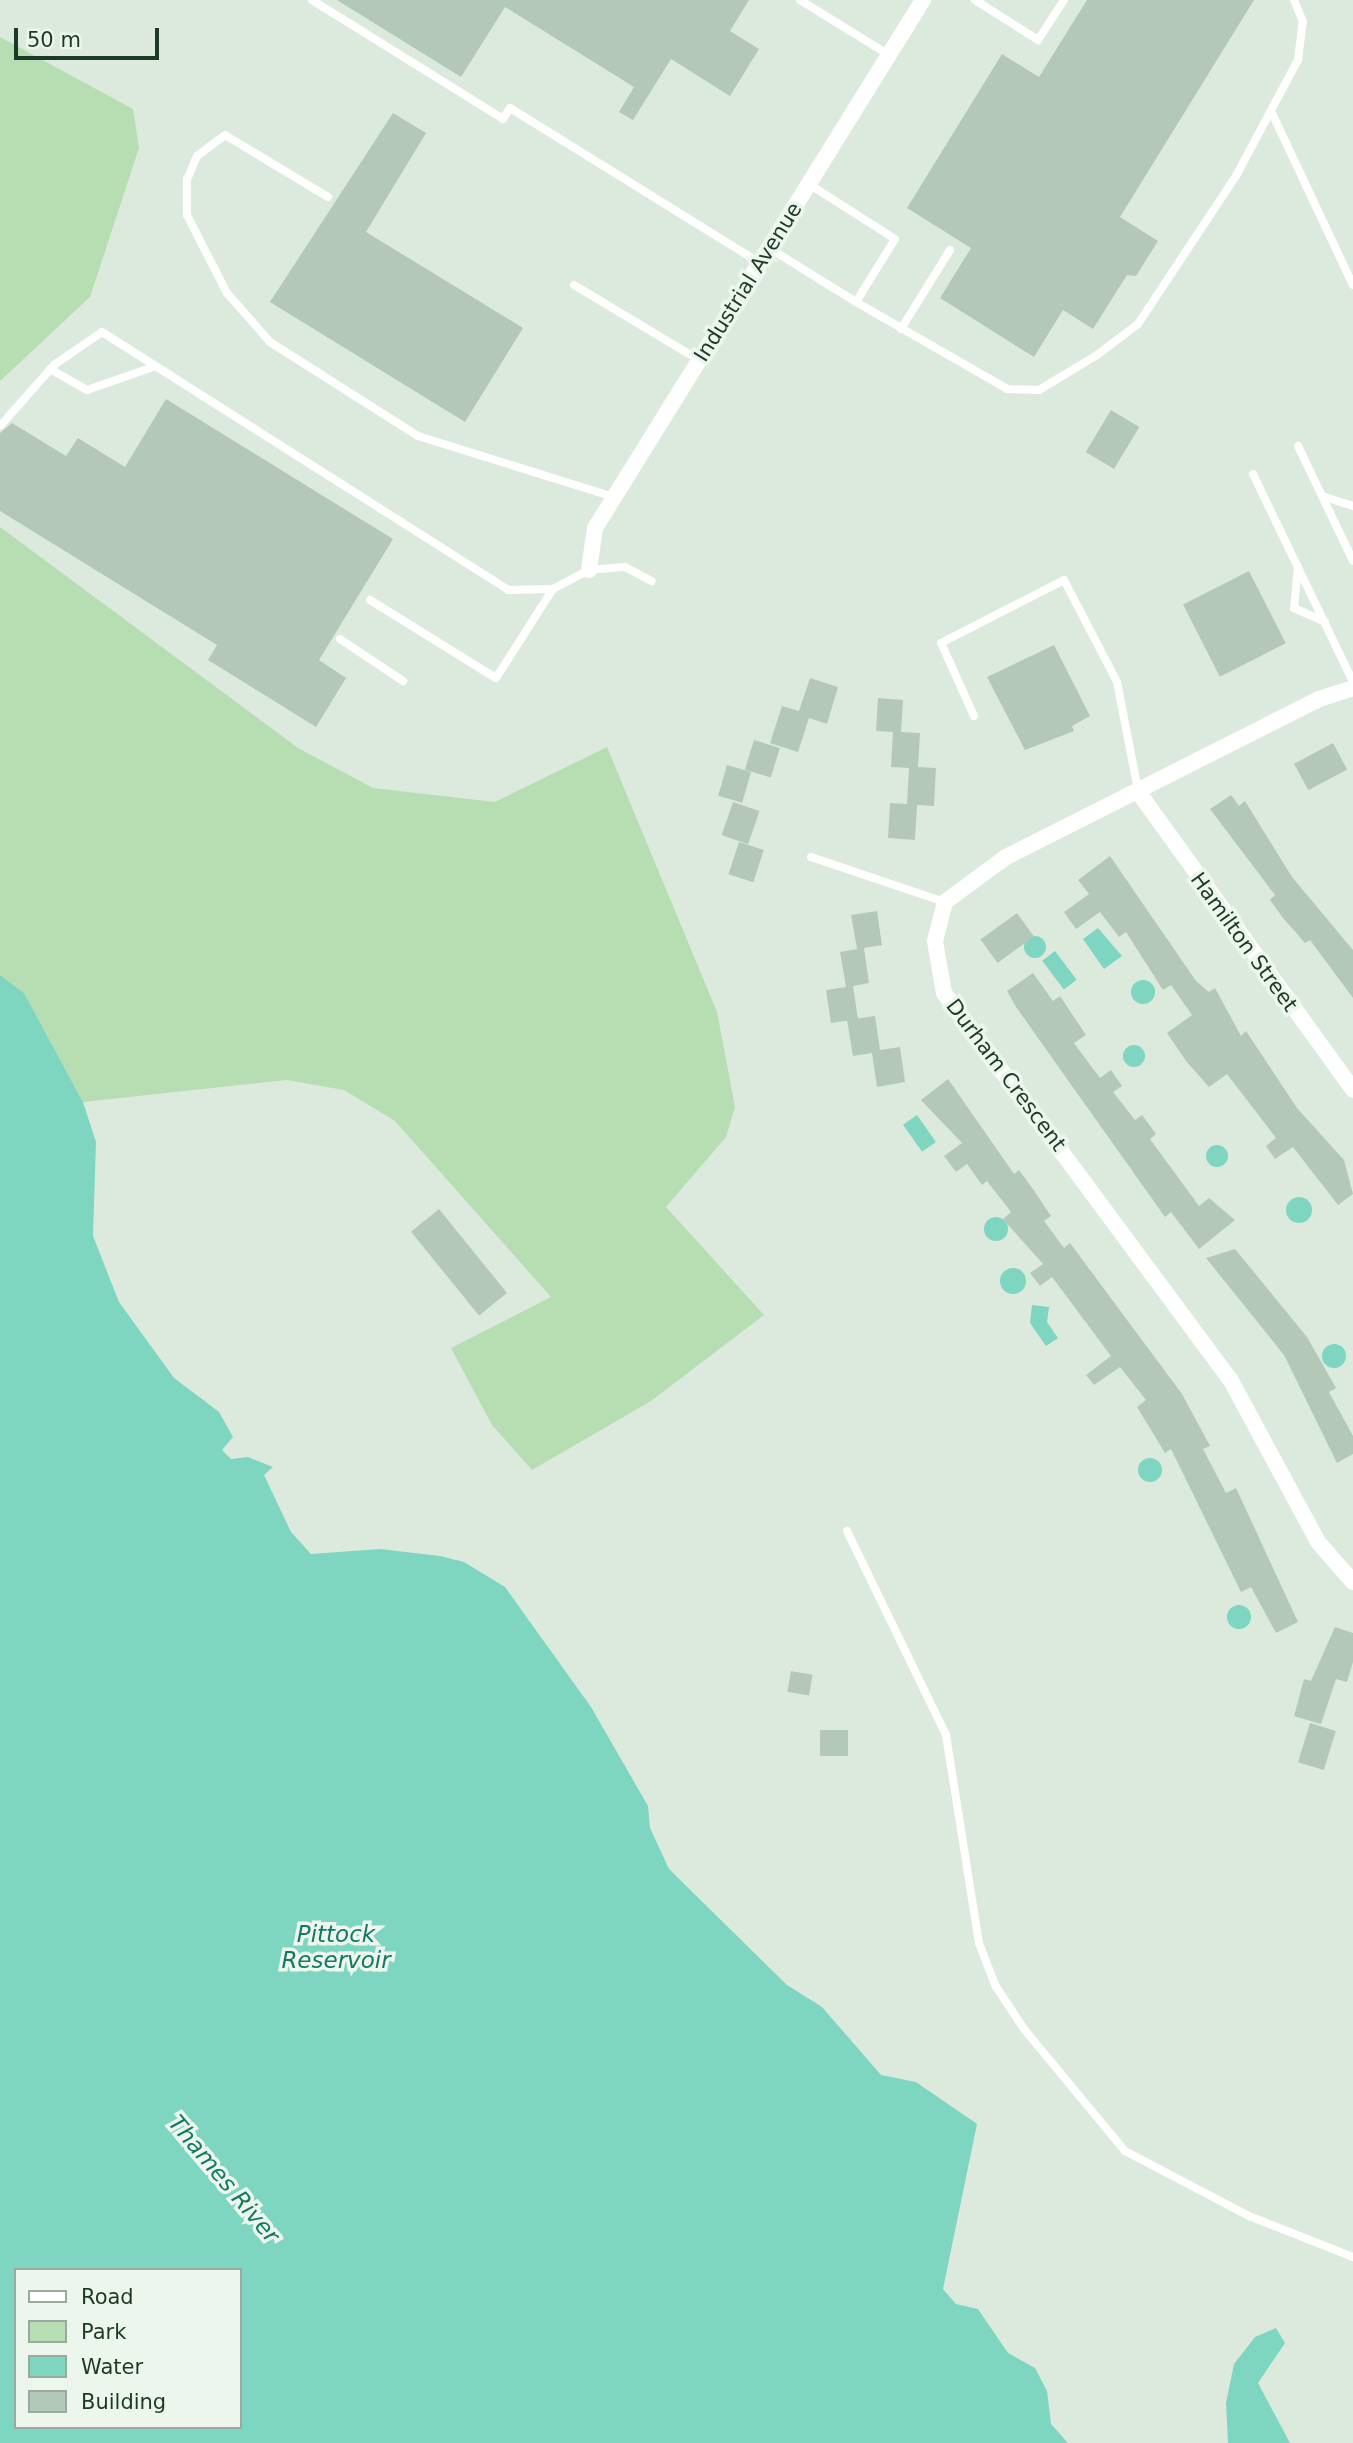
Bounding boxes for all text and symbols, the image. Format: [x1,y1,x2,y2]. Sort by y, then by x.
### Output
scale bar [18,14,163,58]
text: 50 m [27,28,81,52]
street label: Industrial Avenue [689,198,807,366]
street label: Hamilton Street [1185,868,1303,1016]
street label: Durham Crescent [941,994,1071,1156]
water label: Pittock Reservoir [281,1920,391,1974]
water label: Thames River [163,2110,285,2248]
legend [14,2268,242,2429]
text: Road [81,2285,134,2309]
text: Park [81,2320,126,2344]
text: Water [81,2355,143,2379]
text: Building [81,2390,166,2414]

